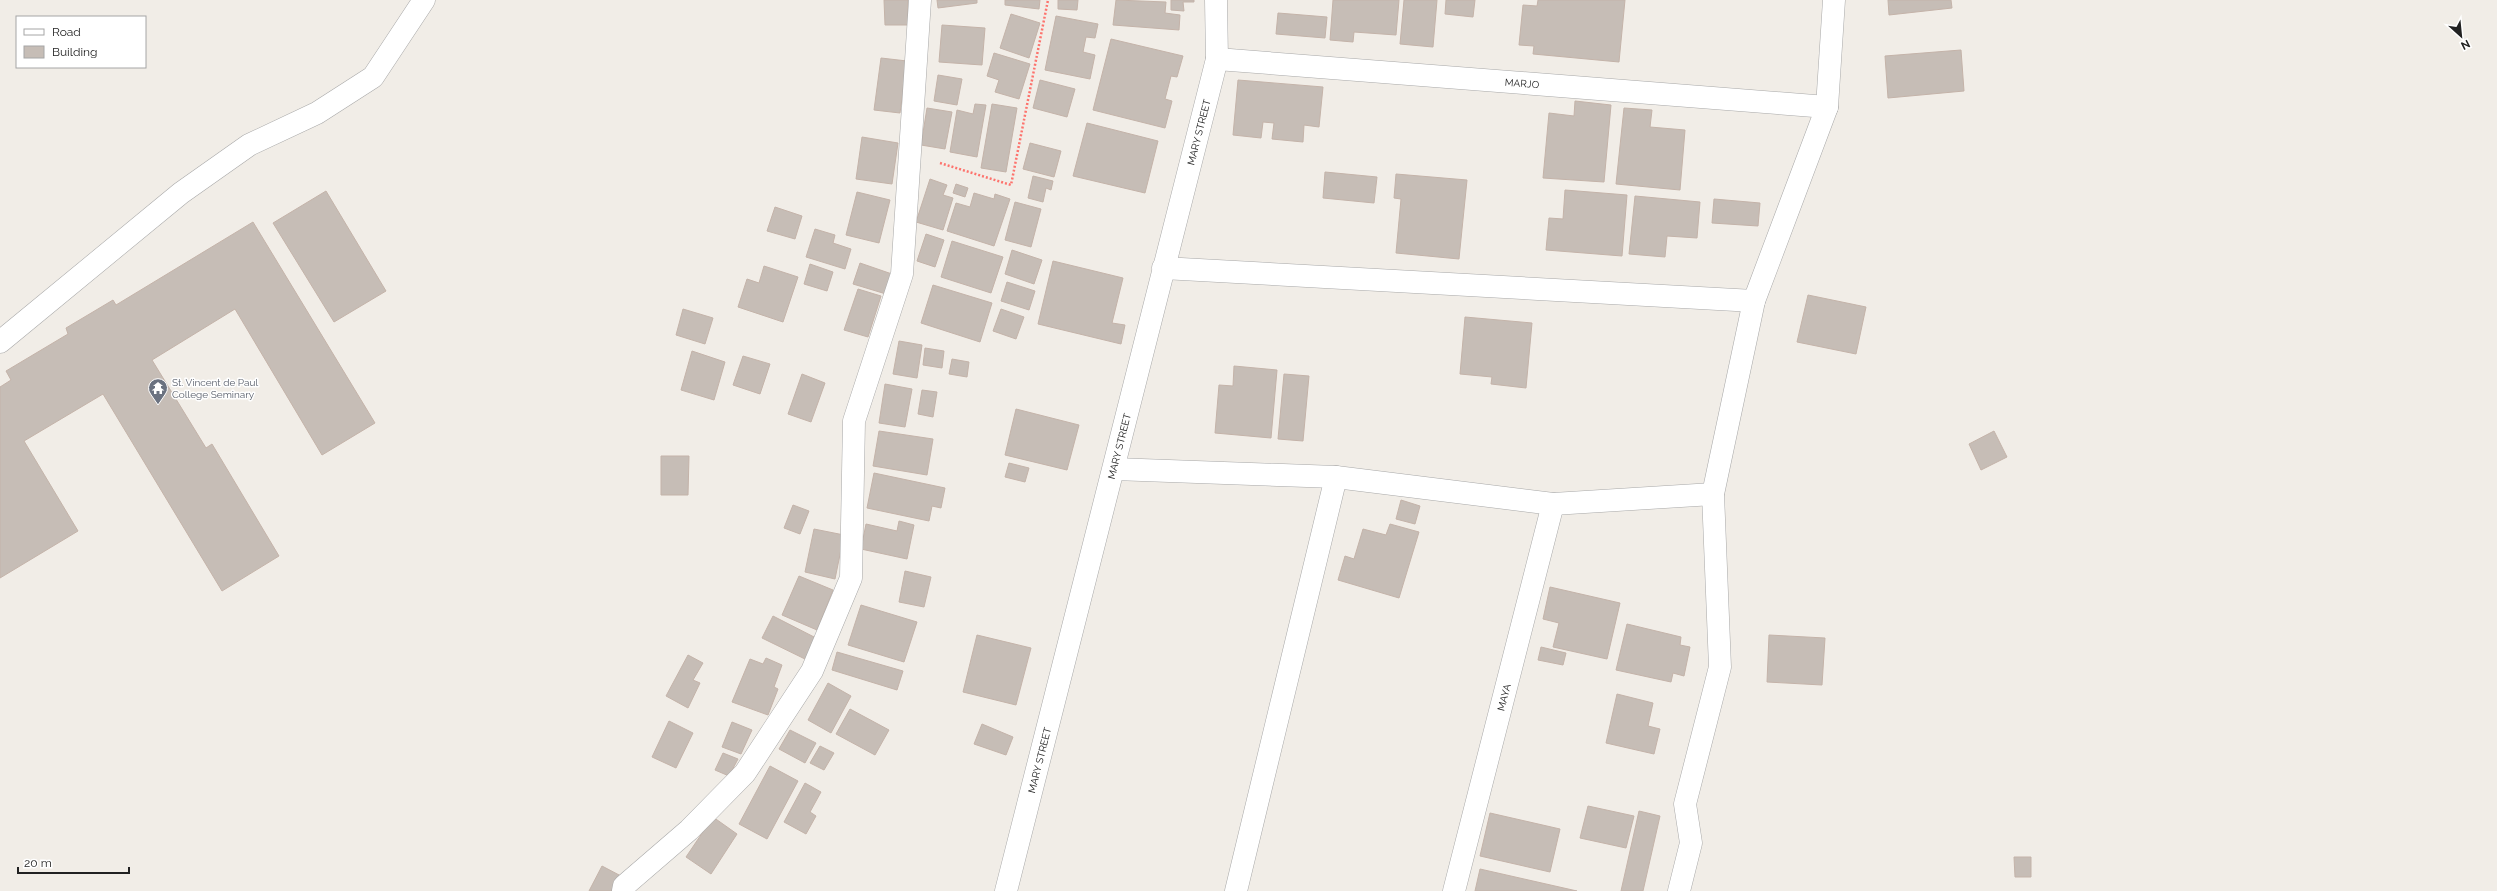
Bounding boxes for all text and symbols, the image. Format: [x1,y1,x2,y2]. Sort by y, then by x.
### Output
legend [16,16,146,68]
north arrow [2441,16,2481,56]
text: Road [52,25,81,39]
text: N [2459,37,2472,52]
text: Building [52,45,98,59]
street label: MARJO [1504,77,1540,90]
street label: MARY STREET [1185,98,1213,166]
temple icon: St. Vincent de Paul College Seminary [147,377,169,405]
place label: St. Vincent de Paul College Seminary [172,377,258,400]
street label: MARY STREET [1106,412,1133,480]
street label: MAYA [1495,683,1513,712]
street label: MARY STREET [1026,726,1053,794]
scale bar [18,849,129,875]
text: 20 m [24,856,52,870]

